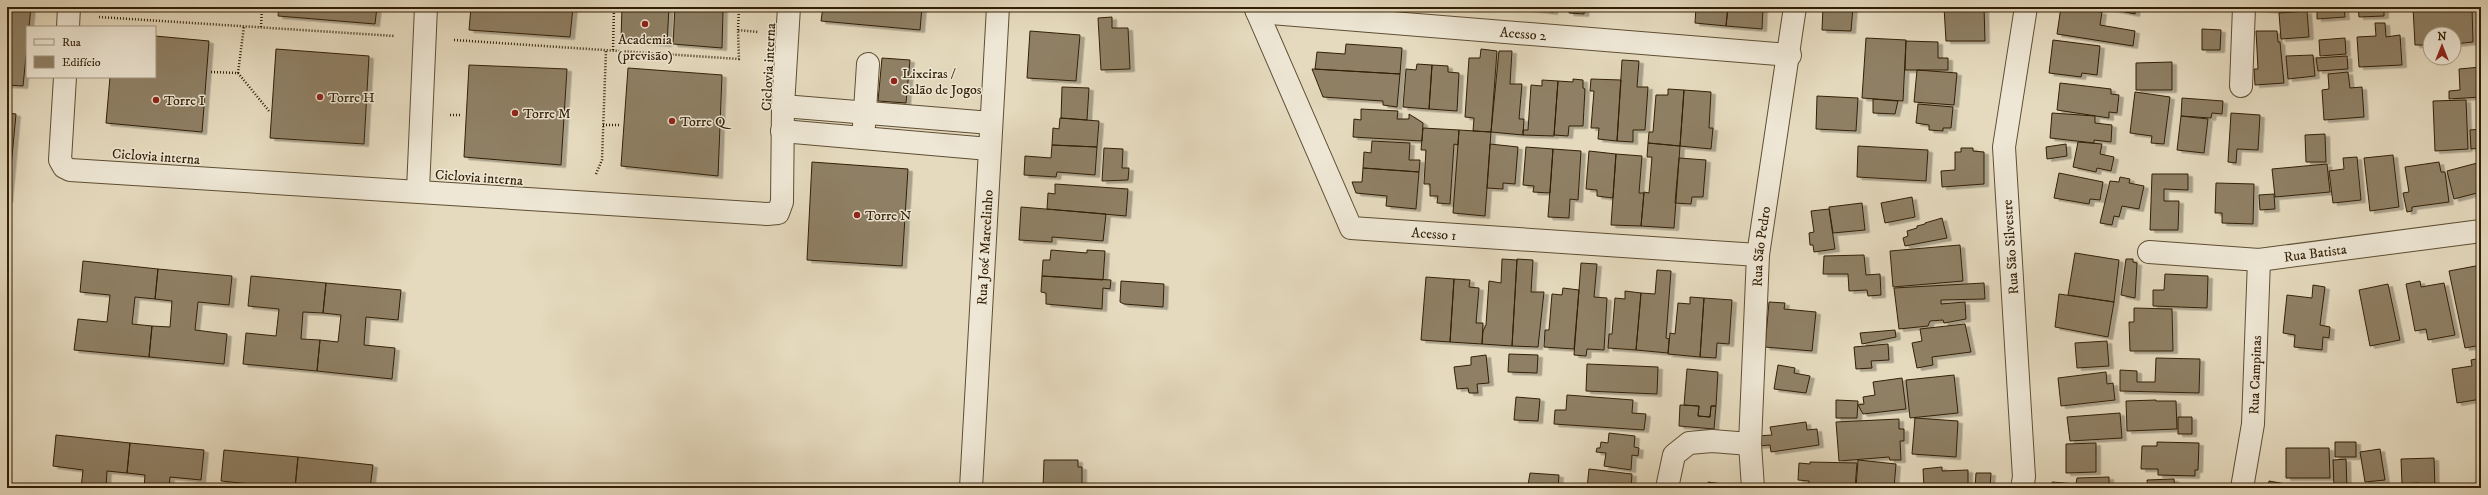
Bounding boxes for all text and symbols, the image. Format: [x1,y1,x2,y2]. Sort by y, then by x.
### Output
marker: Academia (previsão) [640,19,650,29]
street label: Ciclovia interna [758,23,780,112]
street label: Acesso 2 [1499,24,1547,45]
legend [26,26,156,78]
north arrow [2422,26,2462,66]
text: N [2437,30,2447,44]
place label: Academia (previsão) [617,31,673,65]
text: Rua [62,35,82,50]
text: Edifício [62,55,101,70]
place label: Lixeiras / Salão de Jogos [902,65,982,99]
marker: Lixeiras / Salão de Jogos [889,76,899,86]
place label: Torre H [328,89,375,107]
place label: Torre I [164,92,205,110]
marker: Torre H [315,92,325,102]
marker: Torre I [151,95,161,105]
place label: Torre M [523,105,571,123]
marker: Torre M [510,108,520,118]
place label: Torre Q [680,113,732,131]
marker: Torre Q [667,116,677,126]
street label: Ciclovia interna [111,145,201,169]
street label: Ciclovia interna [434,166,524,190]
street label: Rua José Marcelinho [973,189,998,306]
street label: Rua São Silvestre [1999,199,2023,295]
street label: Rua São Pedro [1749,205,1775,287]
place label: Torre N [865,207,912,225]
marker: Torre N [852,210,862,220]
street label: Acesso 1 [1411,224,1457,245]
street label: Rua Batista [2283,241,2348,267]
street label: Rua Campinas [2245,335,2266,415]

